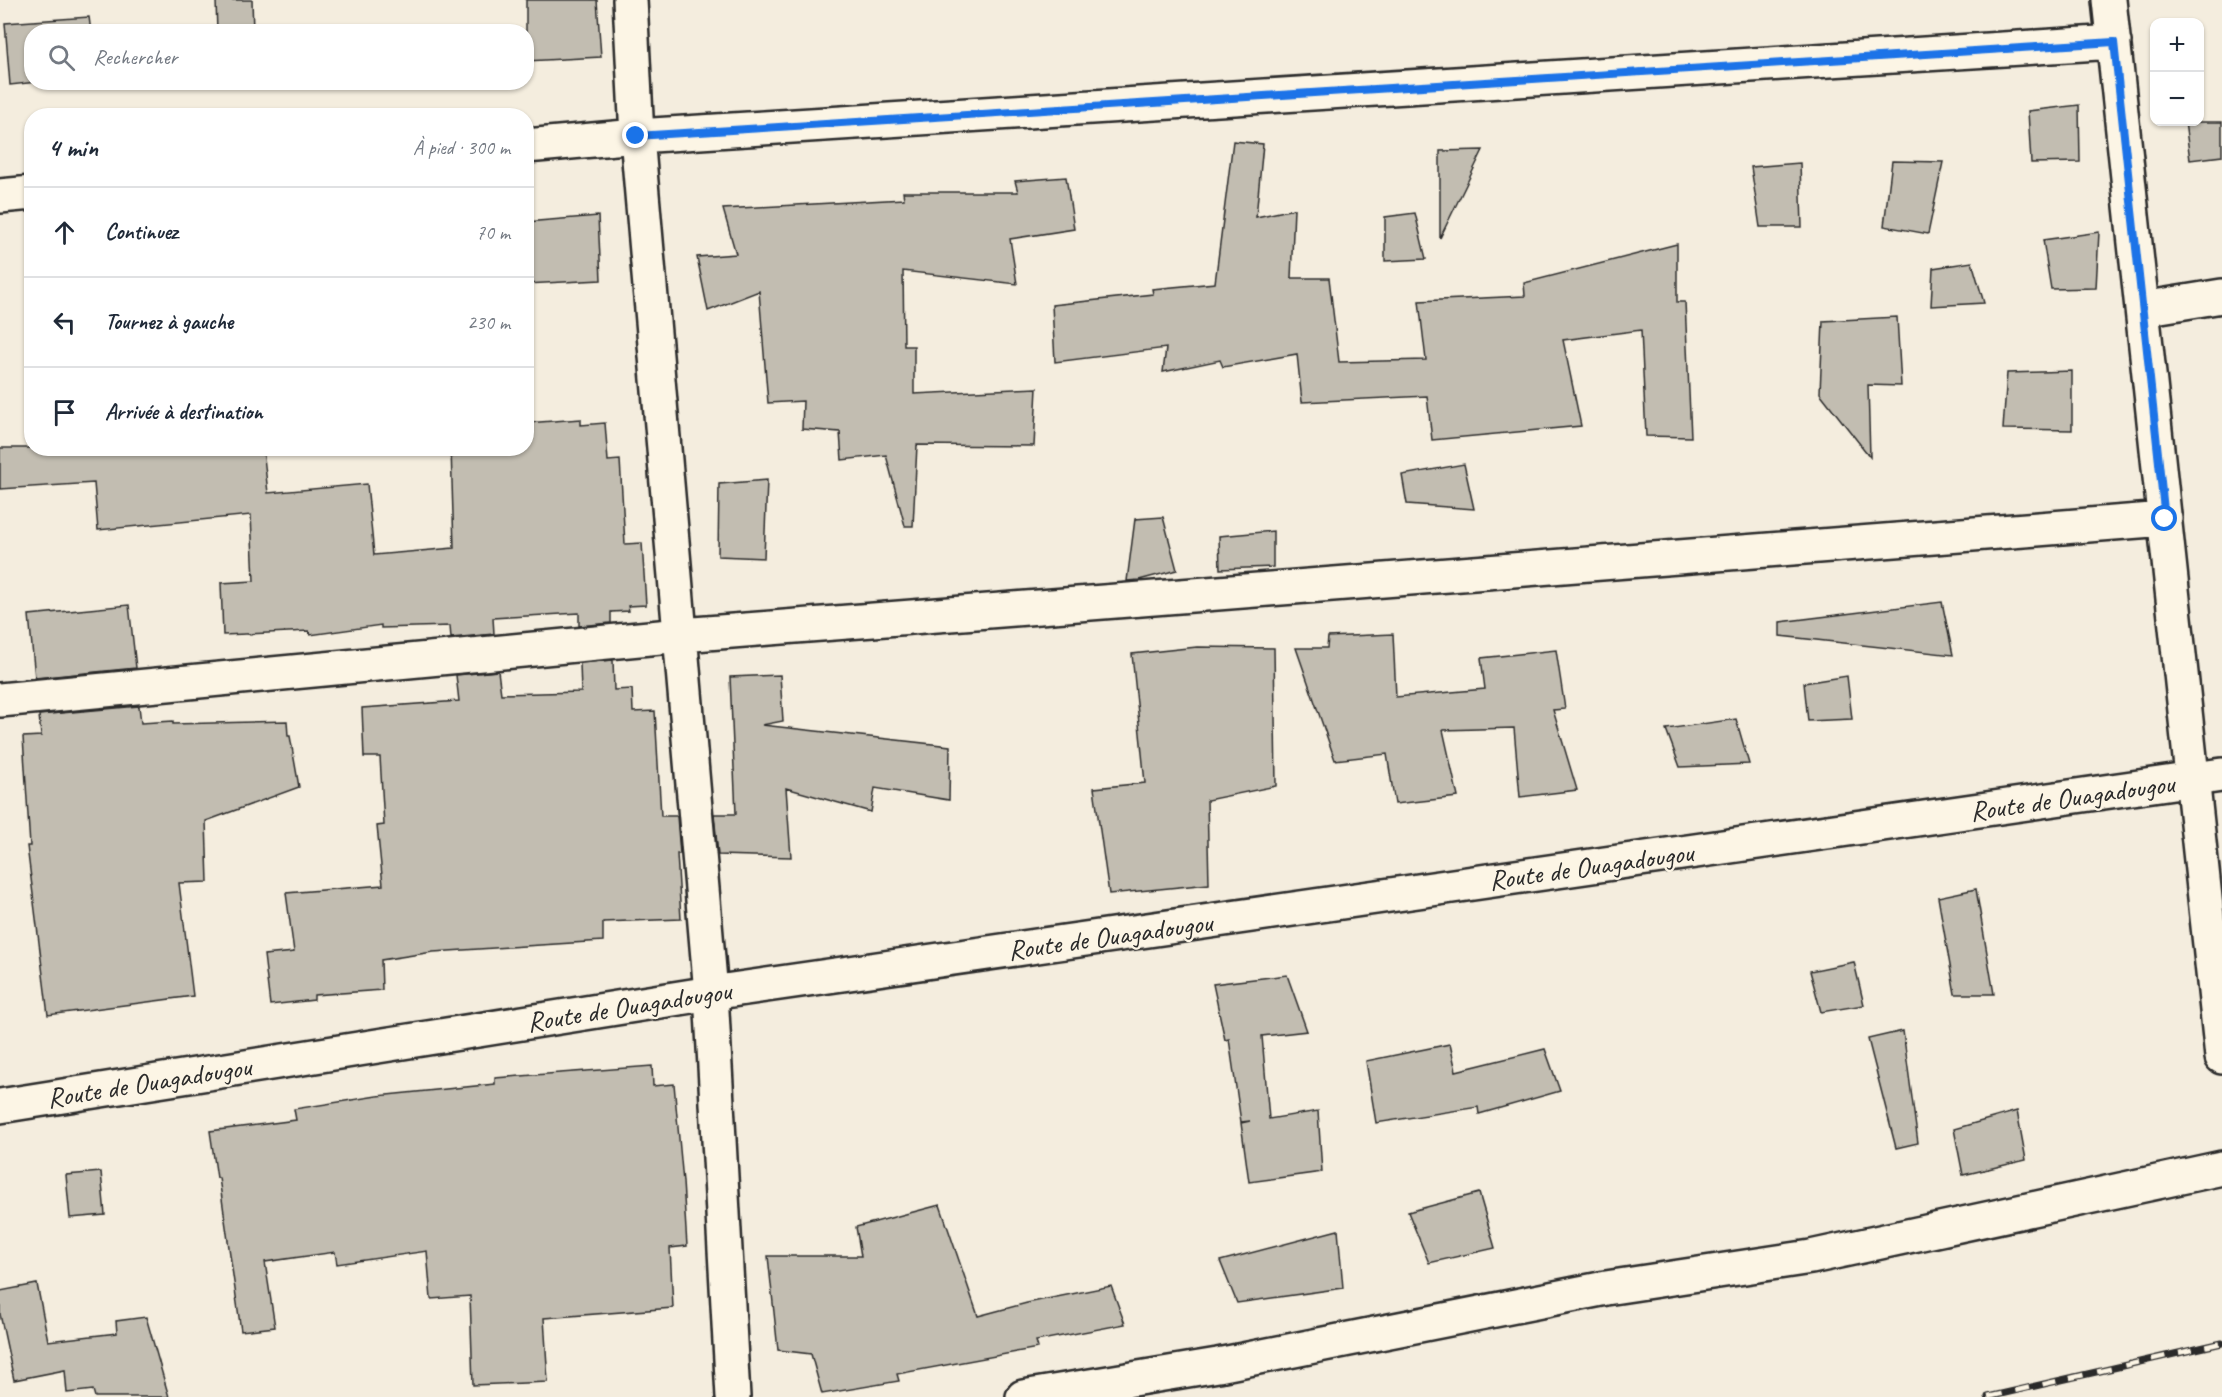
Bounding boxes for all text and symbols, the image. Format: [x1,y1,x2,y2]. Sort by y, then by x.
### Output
map controls [2150,18,2204,126]
button: + [2150,18,2204,72]
search box [24,24,534,90]
icon: search [45,41,78,74]
text: Rechercher [93,43,177,71]
button: − [2150,72,2204,126]
route end [622,122,648,148]
text: 4 min [48,131,98,164]
text: À pied · 300 m [413,135,510,160]
icon: ahead [48,216,81,249]
text: Continuez [105,218,178,246]
text: 70 m [476,220,510,245]
icon: left [48,306,81,339]
text: Tournez à gauche [105,308,233,336]
text: 230 m [467,310,510,335]
icon: arrive [48,396,81,429]
text: Arrivée à destination [105,398,263,426]
route start [2151,505,2177,531]
street label: Route de Ouagadougou [1967,765,2178,829]
street label: Route de Ouagadougou [1486,834,1697,898]
street label: Route de Ouagadougou [1005,904,1216,968]
street label: Route de Ouagadougou [524,972,735,1039]
street label: Route de Ouagadougou [44,1048,255,1115]

